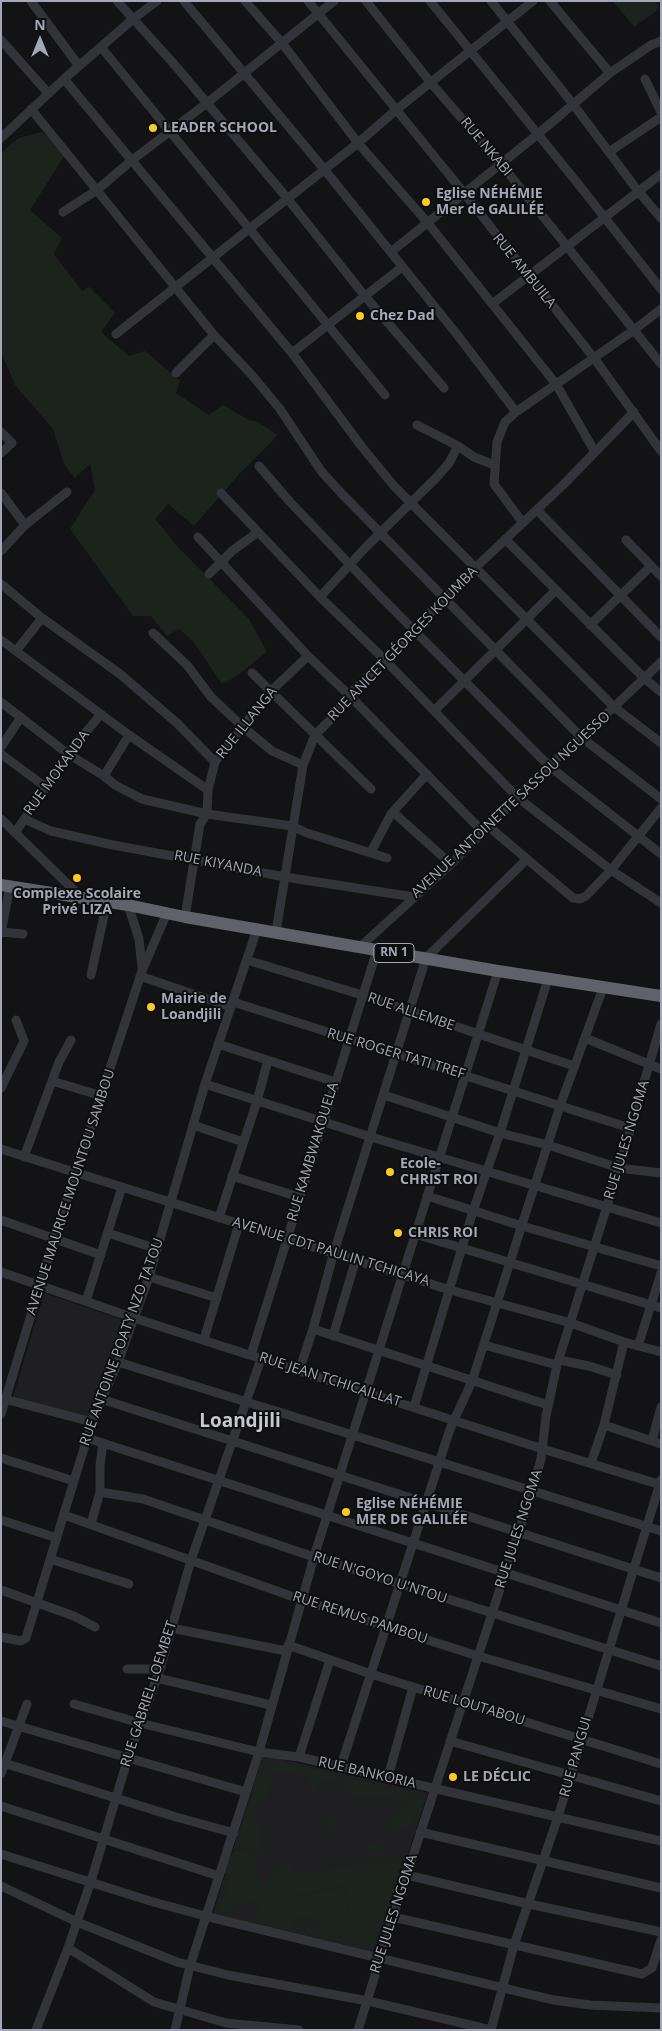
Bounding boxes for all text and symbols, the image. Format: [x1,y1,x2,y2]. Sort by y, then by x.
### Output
north arrow [15,15,65,65]
text: N [34,15,46,34]
street label: RUE NKABI [457,114,515,180]
place label: LEADER SCHOOL [163,120,277,136]
marker: LEADER SCHOOL [147,122,159,134]
place label: Eglise NÉHÉMIE Mer de GALILÉE [436,186,544,218]
marker: Eglise NÉHÉMIE Mer de GALILÉE [420,196,432,208]
street label: RUE AMBUILA [489,230,559,312]
place label: Chez Dad [370,308,435,324]
marker: Chez Dad [354,310,366,322]
street label: RUE ANICET GÉORGES KOUMBA [325,563,481,725]
street label: RUE ILLANGA [213,684,281,762]
street label: AVENUE ANTOINETTE SASSOU NGUESSO [408,708,614,902]
street label: RUE MOKANDA [21,727,93,819]
street label: RUE KIYANDA [173,847,263,881]
marker: Complexe Scolaire Privé LIZA [71,872,83,884]
place label: Complexe Scolaire Privé LIZA [13,886,141,919]
road number: RN 1 [374,944,414,962]
street label: RUE ALLEMBE [365,989,457,1035]
place label: Mairie de Loandjili [161,991,227,1024]
marker: Mairie de Loandjili [145,1001,157,1013]
street label: RUE ROGER TATI TREF [325,1025,467,1083]
street label: AVENUE MAURICE MOUNTOU SAMBOU [23,1067,119,1317]
street label: RUE JULES NGOMA [601,1078,653,1202]
street label: RUE KAMBWAKOUELA [284,1080,342,1224]
place label: Ecole- CHRIST ROI [400,1156,478,1188]
marker: Ecole- CHRIST ROI [384,1166,396,1178]
street label: AVENUE CDT PAULIN TCHICAYA [230,1214,432,1290]
place label: CHRIS ROI [408,1225,478,1241]
marker: CHRIS ROI [392,1227,404,1239]
street label: RUE ANTOINE POATY NZO TATOU [76,1236,168,1448]
street label: RUE JEAN TCHICAILLAT [257,1349,403,1411]
district label: Loandjili [199,1411,281,1433]
street label: RUE JULES NGOMA [492,1468,546,1590]
place label: Eglise NÉHÉMIE MER DE GALILÉE [356,1496,468,1528]
marker: Eglise NÉHÉMIE MER DE GALILÉE [340,1506,352,1518]
street label: RUE N'GOYO U'NTOU [311,1548,449,1608]
street label: RUE REMUS PAMBOU [290,1588,430,1648]
street label: RUE GABRIEL LOEMBET [117,1619,181,1769]
street label: RUE LOUTABOU [421,1683,527,1729]
street label: RUE PANGUI [557,1715,595,1799]
street label: RUE BANKORIA [317,1754,417,1792]
place label: LE DÉCLIC [463,1769,531,1785]
marker: LE DÉCLIC [447,1771,459,1783]
street label: RUE JULES NGOMA [367,1853,421,1975]

